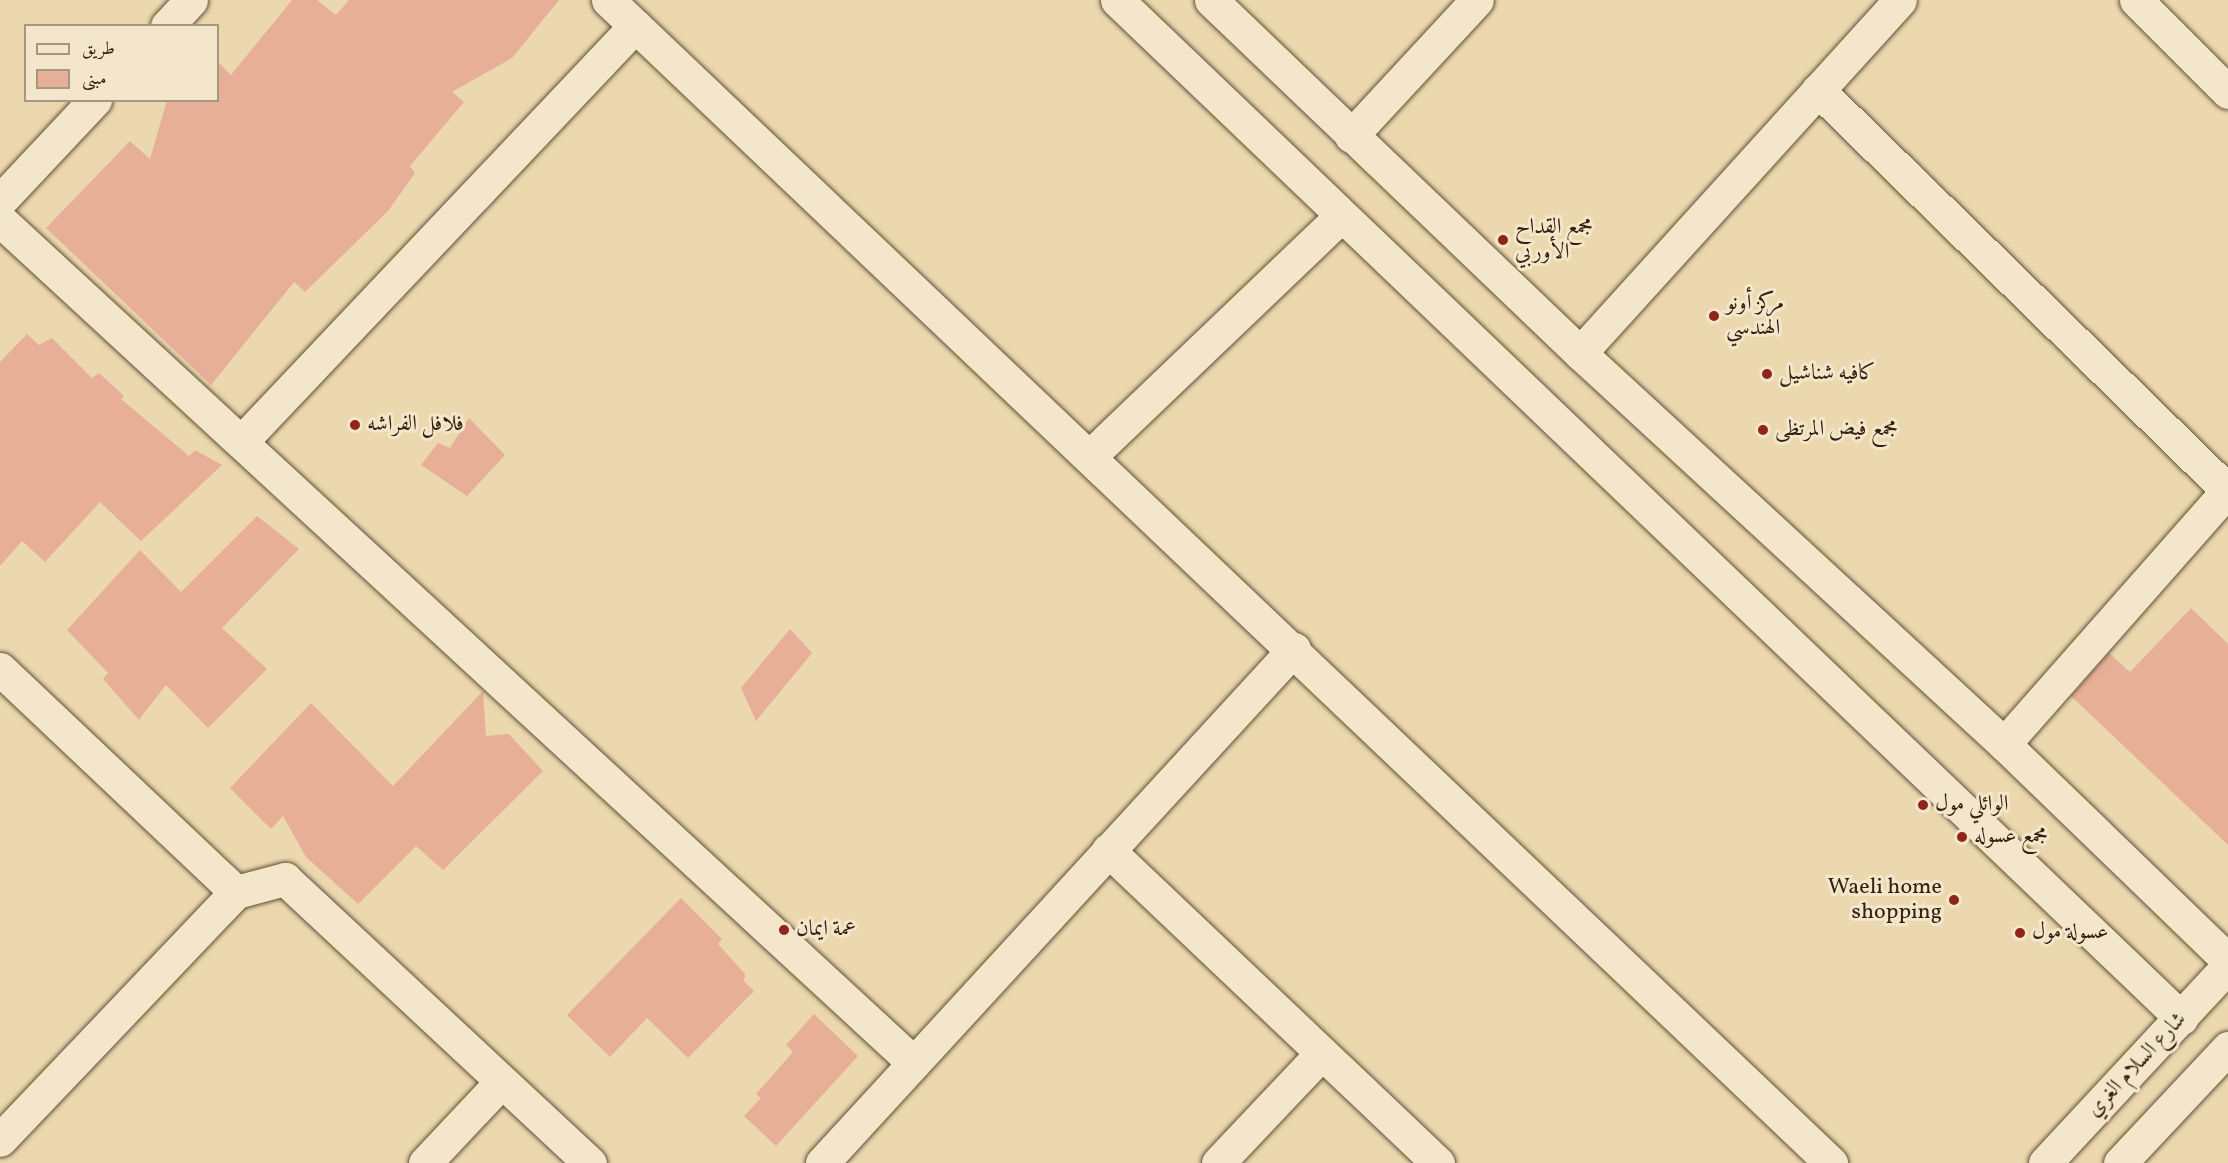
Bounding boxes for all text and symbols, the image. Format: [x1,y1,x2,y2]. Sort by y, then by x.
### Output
legend [24,24,219,102]
text: طريق [82,37,115,62]
text: مبنى [82,67,107,92]
place label: مجمع القداح الأوربي [1515,214,1593,266]
marker: مجمع القداح الأوربي [1496,233,1510,247]
place label: مركز أونو الهندسي [1726,290,1784,342]
marker: مركز أونو الهندسي [1707,309,1721,323]
place label: كافيه شناشيل [1779,361,1876,387]
marker: كافيه شناشيل [1760,367,1774,381]
place label: فلافل الفراشه [367,412,464,438]
place label: مجمع فيض المرتظى [1775,417,1898,443]
marker: فلافل الفراشه [348,418,362,432]
marker: مجمع فيض المرتظى [1756,423,1770,437]
place label: الوائلي مول [1935,792,2009,818]
marker: الوائلي مول [1916,798,1930,812]
place label: مجمع عسوله [1974,824,2048,850]
marker: مجمع عسوله [1955,830,1969,844]
place label: Waeli home shopping [1828,874,1942,926]
marker: Waeli home shopping [1947,893,1961,907]
place label: عمة ايمان [796,917,856,943]
place label: عسولة مول [2032,920,2108,946]
marker: عمة ايمان [777,923,791,937]
marker: عسولة مول [2013,926,2027,940]
street label: شارع السلام الغري [2082,1007,2192,1123]

